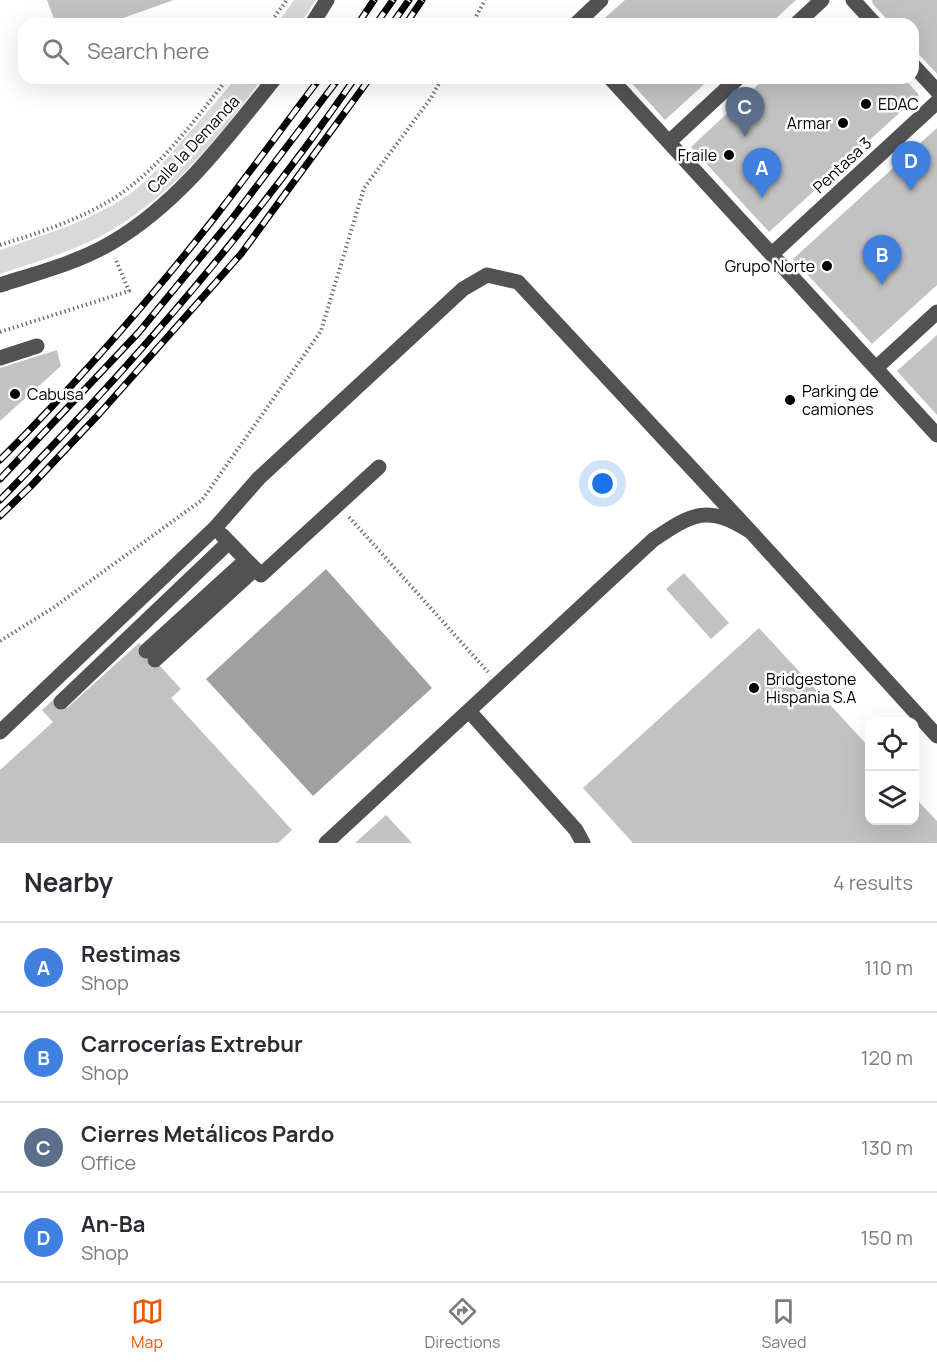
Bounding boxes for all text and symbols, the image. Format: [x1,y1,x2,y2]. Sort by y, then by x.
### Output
search box [18,18,919,84]
icon: search [39,35,72,68]
text: Search here [87,36,209,66]
pin: C [726,88,764,137]
street label: Calle la Demanda [142,90,244,198]
place label: EDAC [878,93,919,115]
marker: EDAC [859,97,873,111]
place label: Armar [787,112,831,134]
marker: Armar [836,116,850,130]
street label: Pentasa 3 [808,132,876,198]
pin: D [892,142,930,191]
place label: Fraile [678,144,717,166]
marker: Fraile [722,148,736,162]
pin: A [742,148,782,198]
pin: B [862,236,902,285]
place label: Grupo Norte [725,255,815,277]
marker: Grupo Norte [820,259,834,273]
place label: Parking de camiones [802,380,879,420]
place label: Cabusa [27,383,84,405]
marker: Cabusa [8,387,22,401]
marker: Parking de camiones [783,393,797,407]
your location [588,469,617,498]
place label: Bridgestone Hispania S.A [766,668,856,708]
marker: Bridgestone Hispania S.A [747,681,761,695]
map controls [865,717,919,825]
button: locate [865,717,919,771]
button: layers [865,771,919,825]
text: Nearby [24,864,113,900]
text: 4 results [833,869,913,896]
text: Restimas [81,939,181,969]
text: A [37,954,50,981]
text: 110 m [864,954,913,981]
text: Shop [81,969,129,996]
text: Carrocerías Extrebur [81,1029,303,1059]
text: B [37,1044,50,1071]
text: 120 m [861,1044,913,1071]
text: Shop [81,1059,129,1086]
text: Cierres Metálicos Pardo [81,1119,334,1149]
text: C [36,1134,51,1161]
text: 130 m [861,1134,913,1161]
text: Office [81,1149,136,1176]
text: An-Ba [81,1209,145,1239]
text: D [36,1224,51,1251]
text: 150 m [860,1224,913,1251]
text: Shop [81,1239,129,1266]
tab: Map [131,1295,164,1353]
tab: Directions [425,1295,500,1353]
tab: Saved [761,1295,806,1353]

